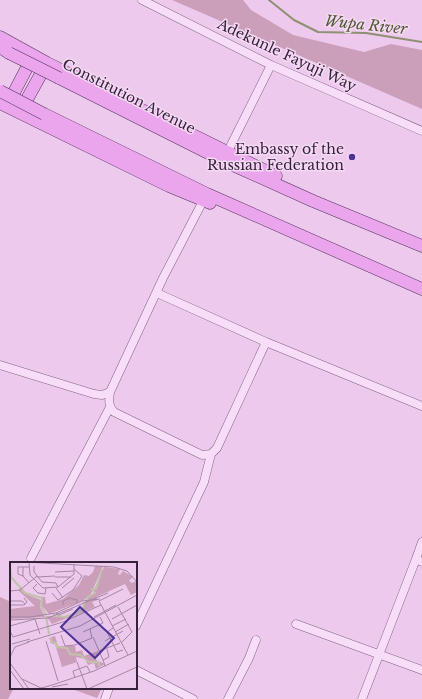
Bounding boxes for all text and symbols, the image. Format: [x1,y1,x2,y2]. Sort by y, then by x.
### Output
water label: Wupa River [324,11,409,38]
street label: Adekunle Fayuji Way [214,14,359,95]
street label: Constitution Avenue [60,55,198,137]
place label: Embassy of the Russian Federation [207,140,344,174]
marker: Embassy of the Russian Federation [347,152,357,162]
inset map [10,562,137,689]

